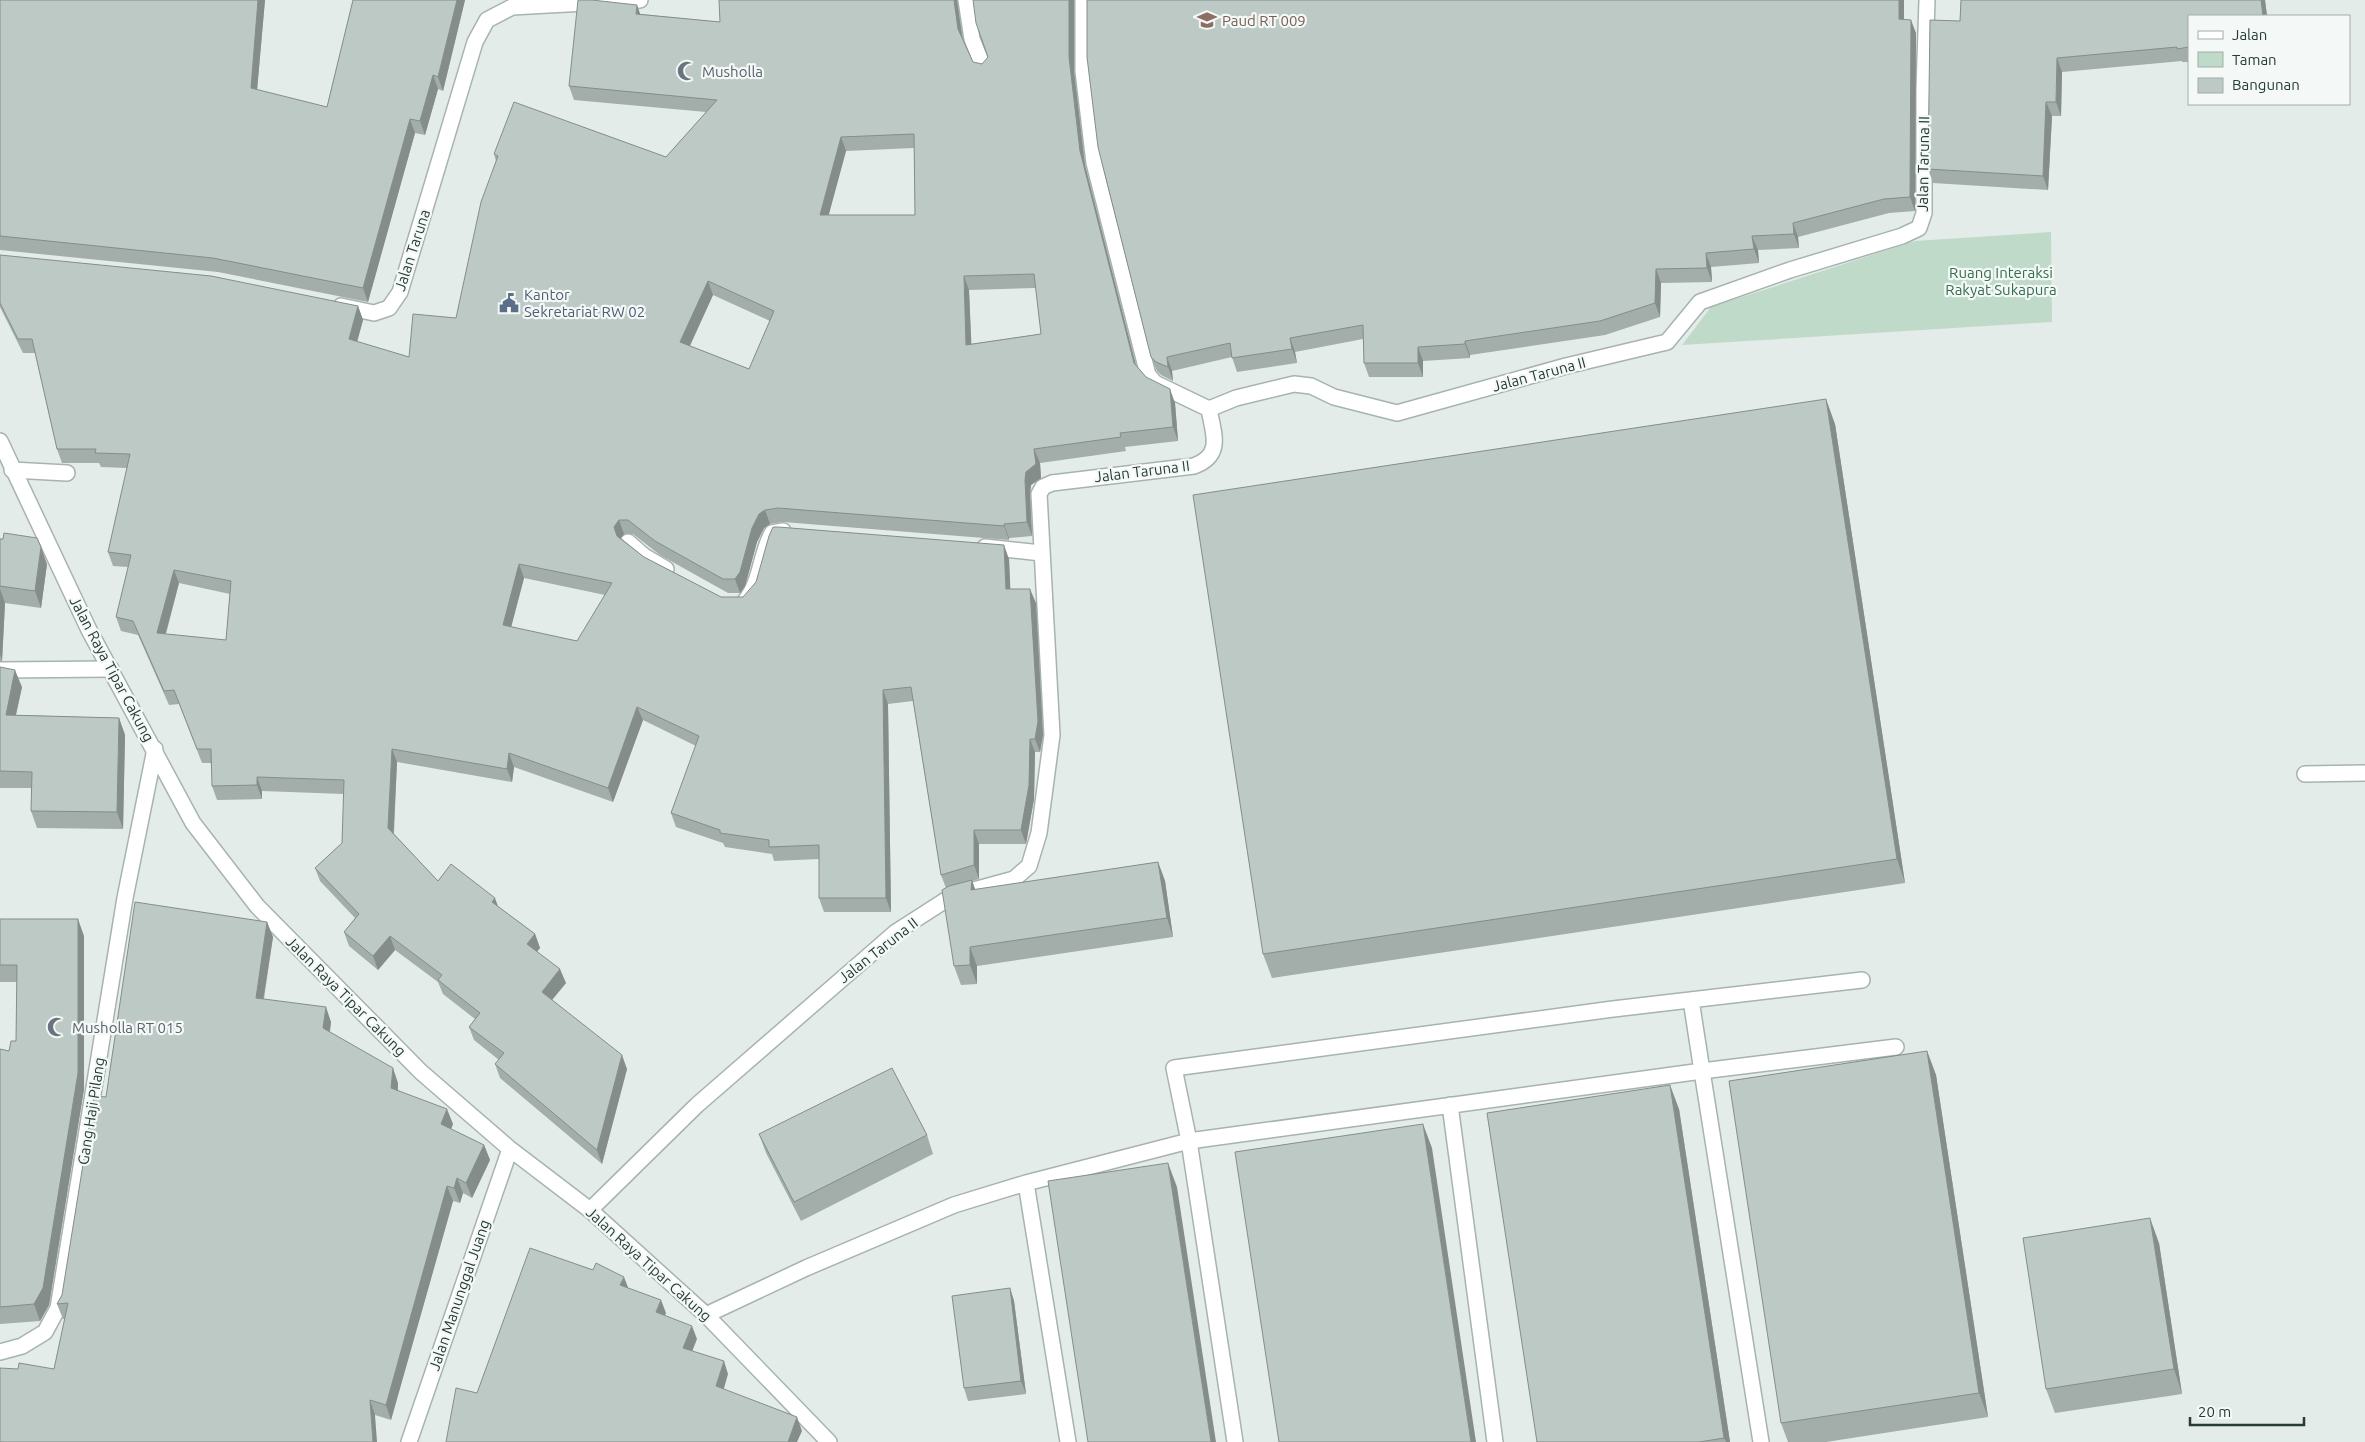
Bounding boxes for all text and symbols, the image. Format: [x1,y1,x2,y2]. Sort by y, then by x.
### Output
school or university icon: Paud RT 009 [1196,9,1218,31]
place label: Paud RT 009 [1222,12,1306,29]
legend [2188,15,2350,105]
text: Jalan [2232,26,2267,43]
text: Taman [2232,51,2277,68]
mosque icon: Musholla [676,60,698,82]
place label: Musholla [702,63,763,80]
text: Bangunan [2232,76,2300,93]
street label: Jalan Taruna II [1914,116,1932,212]
street label: Jalan Taruna [391,207,433,293]
park label: Ruang Interaksi Rakyat Sukapura [1945,264,2057,298]
place label: Kantor Sekretariat RW 02 [524,286,645,320]
public building icon: Kantor Sekretariat RW 02 [498,292,520,314]
street label: Jalan Taruna II [1490,353,1588,395]
street label: Jalan Taruna II [1093,457,1191,485]
street label: Jalan Raya Tipar Cakung [66,593,158,745]
street label: Jalan Taruna II [835,914,921,986]
street label: Jalan Raya Tipar Cakung [283,933,409,1059]
mosque icon: Musholla RT 015 [46,1016,68,1038]
place label: Musholla RT 015 [72,1019,183,1036]
street label: Gang Haji Pilang [74,1056,108,1166]
street label: Jalan Raya Tipar Cakung [583,1203,715,1325]
street label: Jalan Manunggal Juang [425,1217,493,1373]
scale bar [2190,1394,2304,1426]
text: 20 m [2198,1403,2231,1420]

